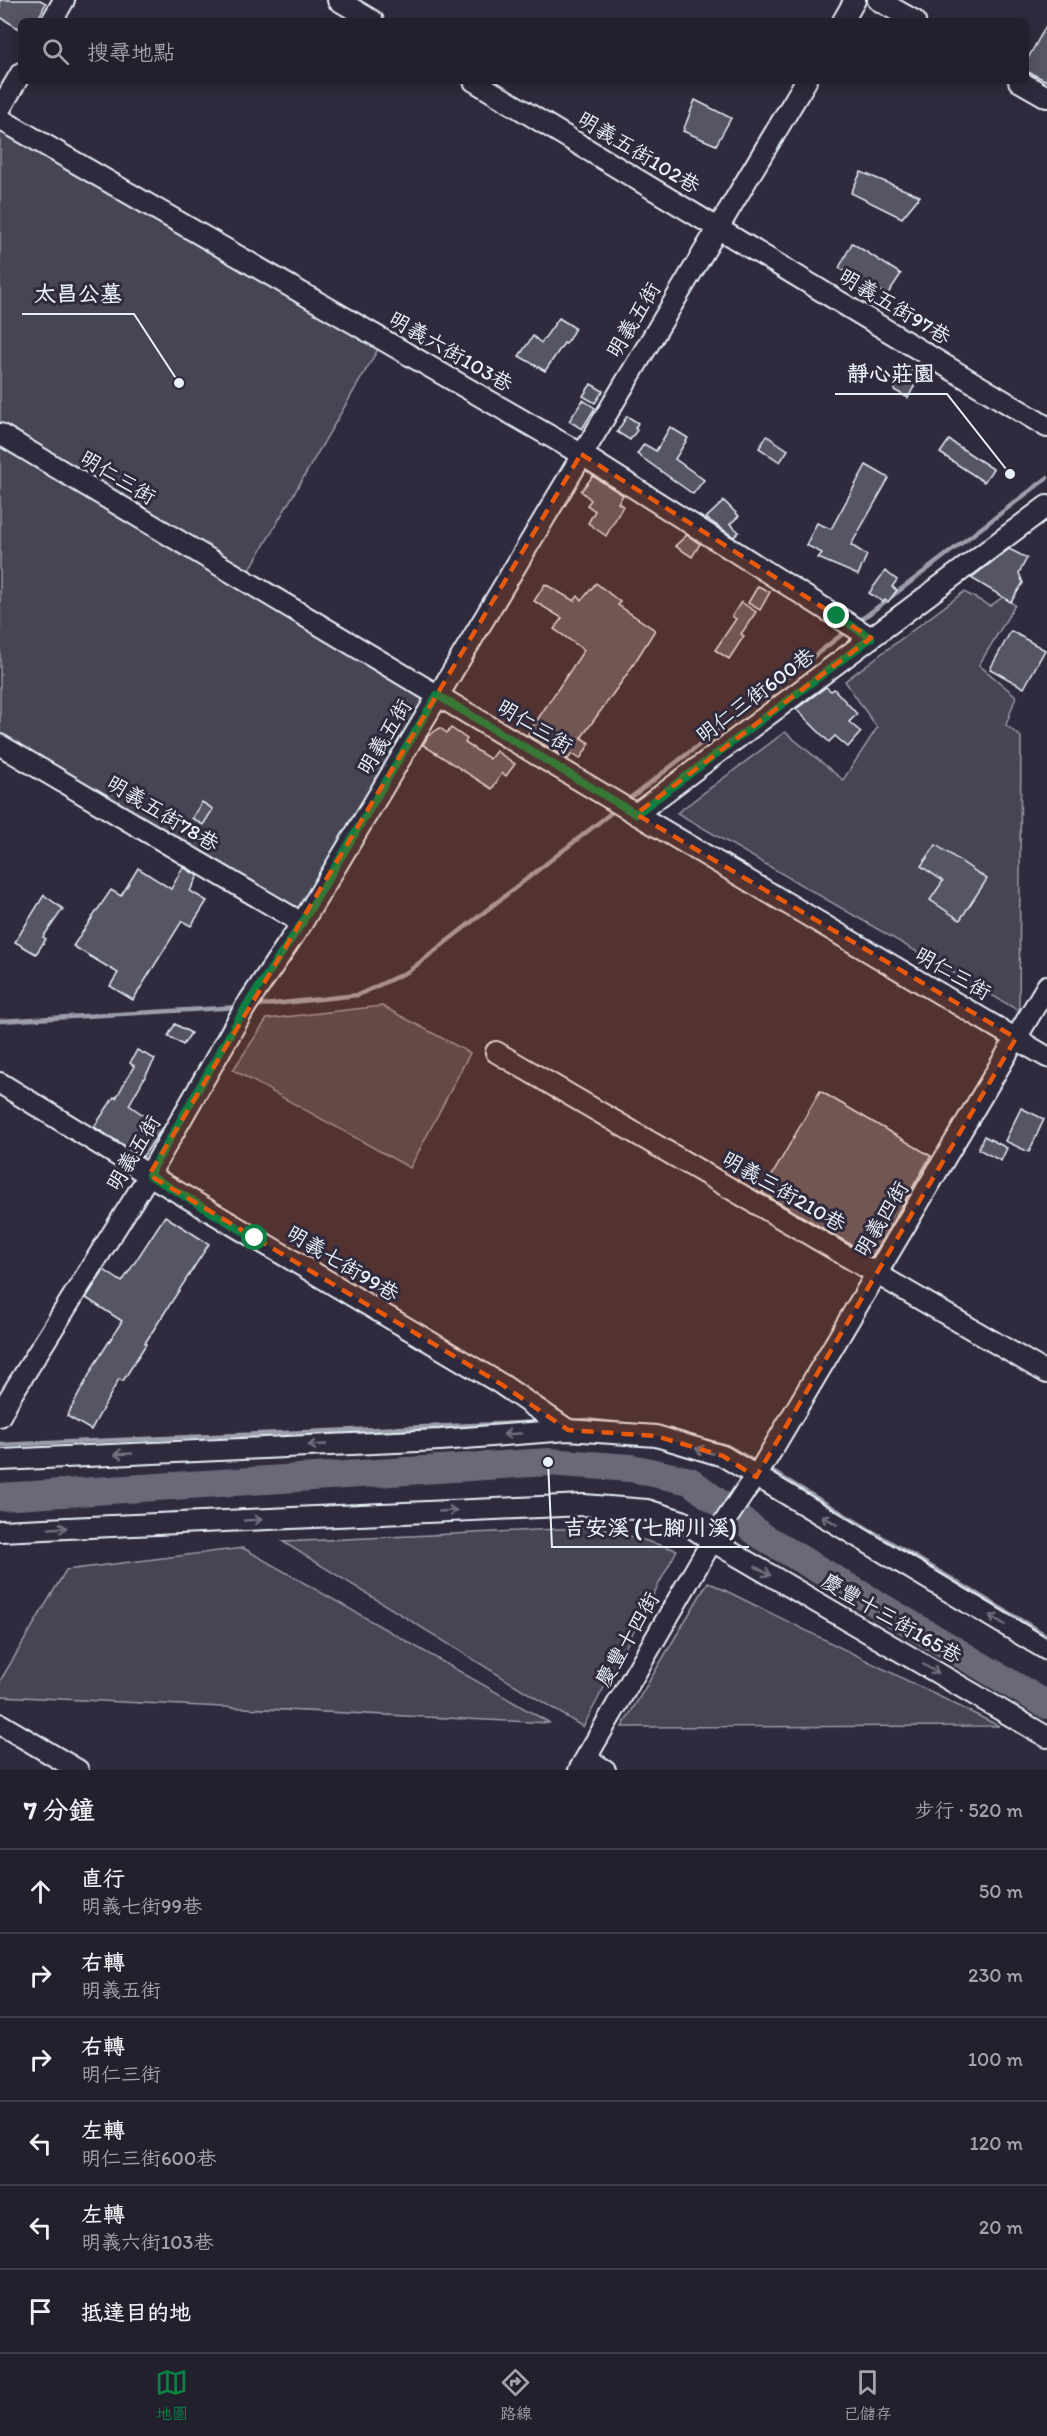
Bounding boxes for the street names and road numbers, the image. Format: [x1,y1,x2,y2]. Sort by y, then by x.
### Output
street label: 明義五街102巷 [573,106,705,198]
street label: 明義五街97巷 [834,263,956,349]
street label: 明義五街 [601,278,665,362]
street label: 明義六街103巷 [385,305,517,397]
street label: 明仁三街 [76,445,160,509]
street label: 明仁三街600巷 [691,642,819,748]
street label: 明仁三街 [493,694,577,758]
street label: 明義五街 [352,695,416,779]
street label: 明義五街78巷 [102,770,224,856]
street label: 明仁三街 [910,941,996,1005]
street label: 明義五街 [101,1111,165,1195]
street label: 明義三街210巷 [718,1145,850,1237]
street label: 明義四街 [849,1177,913,1261]
street label: 明義七街99巷 [282,1220,404,1306]
street label: 慶豐十三街165巷 [817,1568,967,1668]
street label: 慶豐十四街 [590,1587,664,1691]

